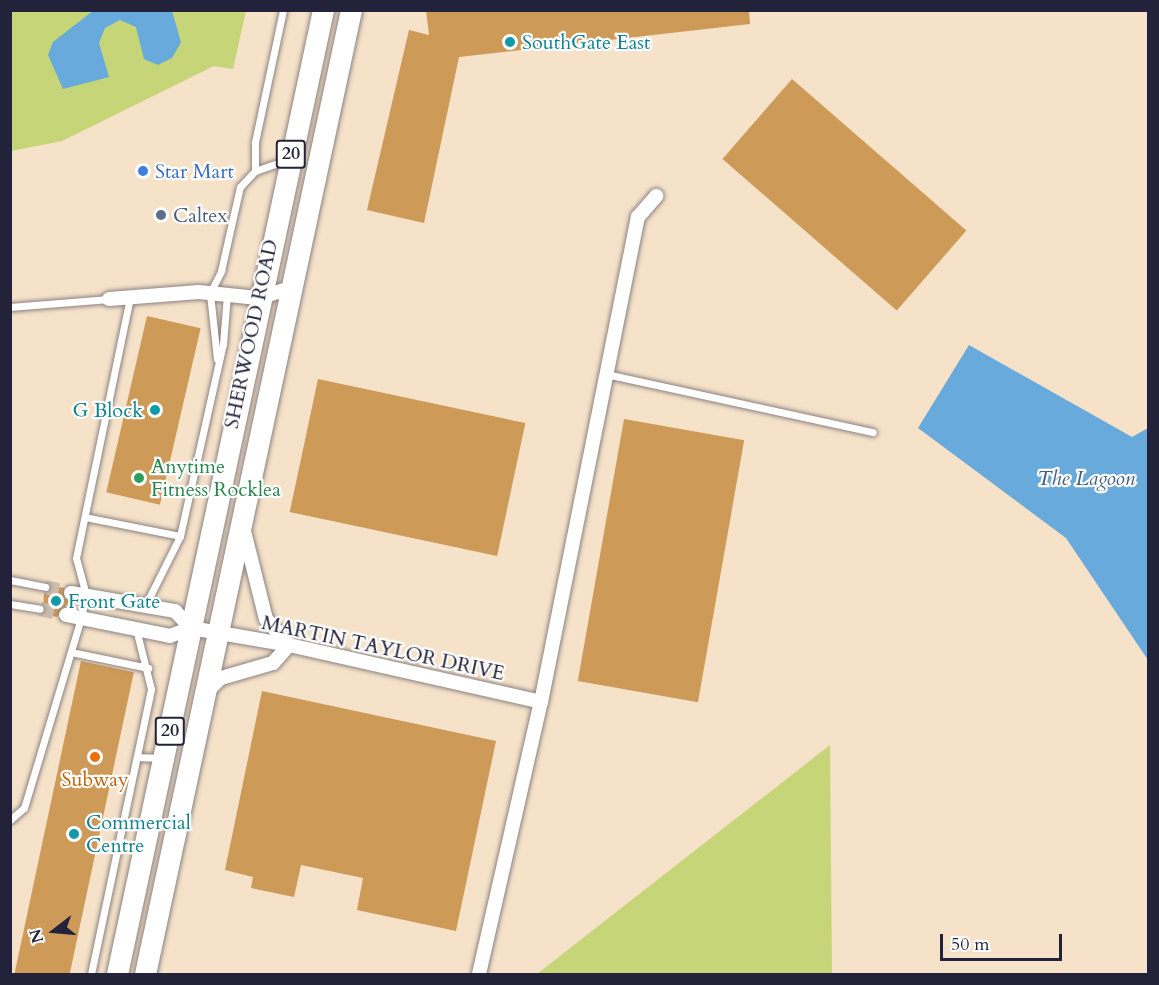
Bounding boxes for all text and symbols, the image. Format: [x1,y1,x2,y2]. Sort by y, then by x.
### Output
place label: SouthGate East [522,30,650,54]
marker: SouthGate East [503,35,517,49]
road number: 20 [274,139,308,169]
place label: Star Mart [155,159,234,183]
marker: Star Mart [136,164,150,178]
place label: Caltex [173,203,227,227]
marker: Caltex [154,208,168,222]
street label: SHERWOOD ROAD [219,237,283,431]
place label: G Block [72,398,143,422]
marker: G Block [148,403,162,417]
place label: Anytime Fitness Rocklea [151,454,281,501]
water label: The Lagoon [1037,466,1135,492]
marker: Anytime Fitness Rocklea [132,471,146,485]
place label: Front Gate [68,589,160,613]
marker: Front Gate [49,594,63,608]
street label: MARTIN TAYLOR DRIVE [260,611,506,685]
road number: 20 [154,716,186,746]
marker: Subway [88,750,102,764]
place label: Subway [62,767,128,791]
place label: Commercial Centre [86,810,191,857]
marker: Commercial Centre [67,827,81,841]
north arrow [24,901,84,961]
scale bar [943,922,1064,960]
text: N [24,926,49,946]
text: 50 m [951,932,990,957]

